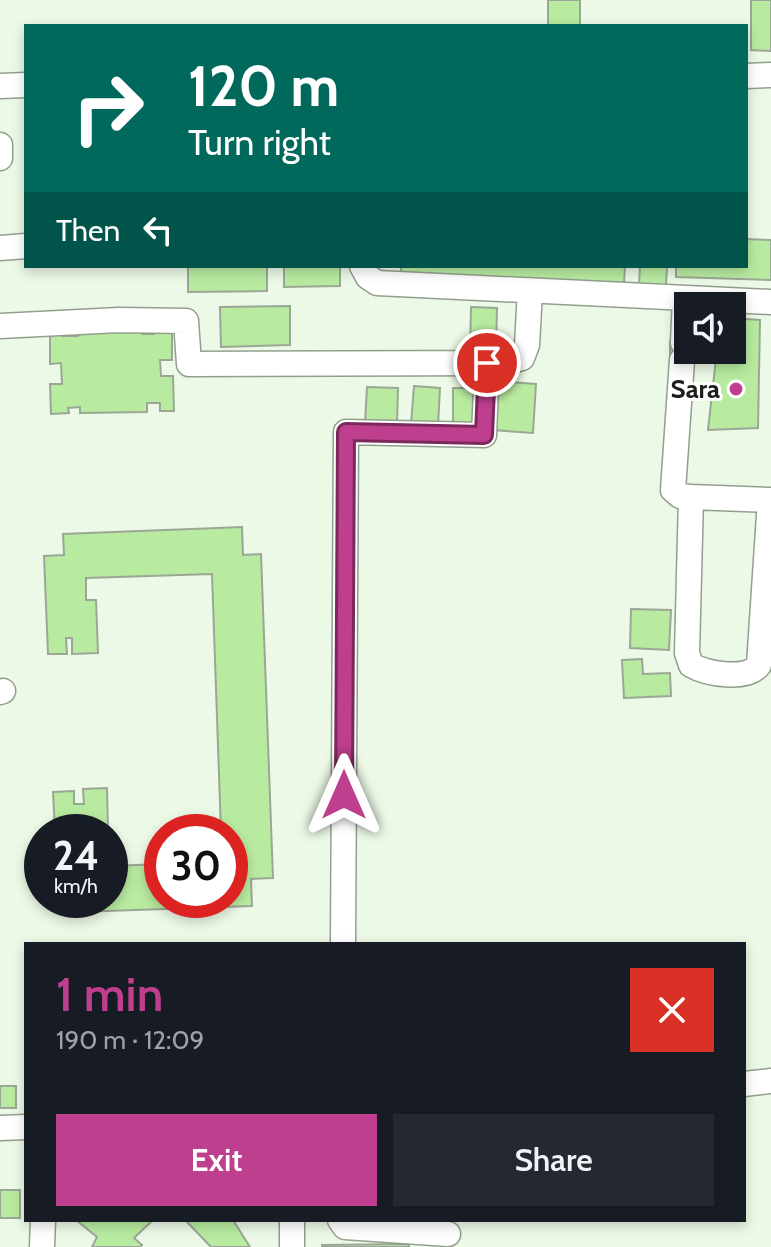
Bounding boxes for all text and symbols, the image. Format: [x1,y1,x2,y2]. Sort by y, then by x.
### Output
text: 120 m [188,52,339,120]
icon: right [56,56,160,160]
text: Turn right [188,120,331,164]
icon: left [136,208,180,252]
text: Then [56,212,120,249]
map controls [674,292,746,364]
button: sound [674,292,746,364]
pin [453,329,521,397]
icon: arrive [465,341,509,385]
place label: Sara [671,373,720,405]
marker: Sara [727,380,745,398]
position arrow [302,753,386,837]
speed limit sign: 30 [144,814,248,918]
text: 24 [53,831,99,880]
text: km/h [54,874,98,898]
text: 1 min [56,965,163,1023]
button: close [630,968,714,1052]
text: 190 m · 12:09 [56,1024,204,1056]
button: Exit [56,1114,377,1206]
button: Share [393,1114,714,1206]

